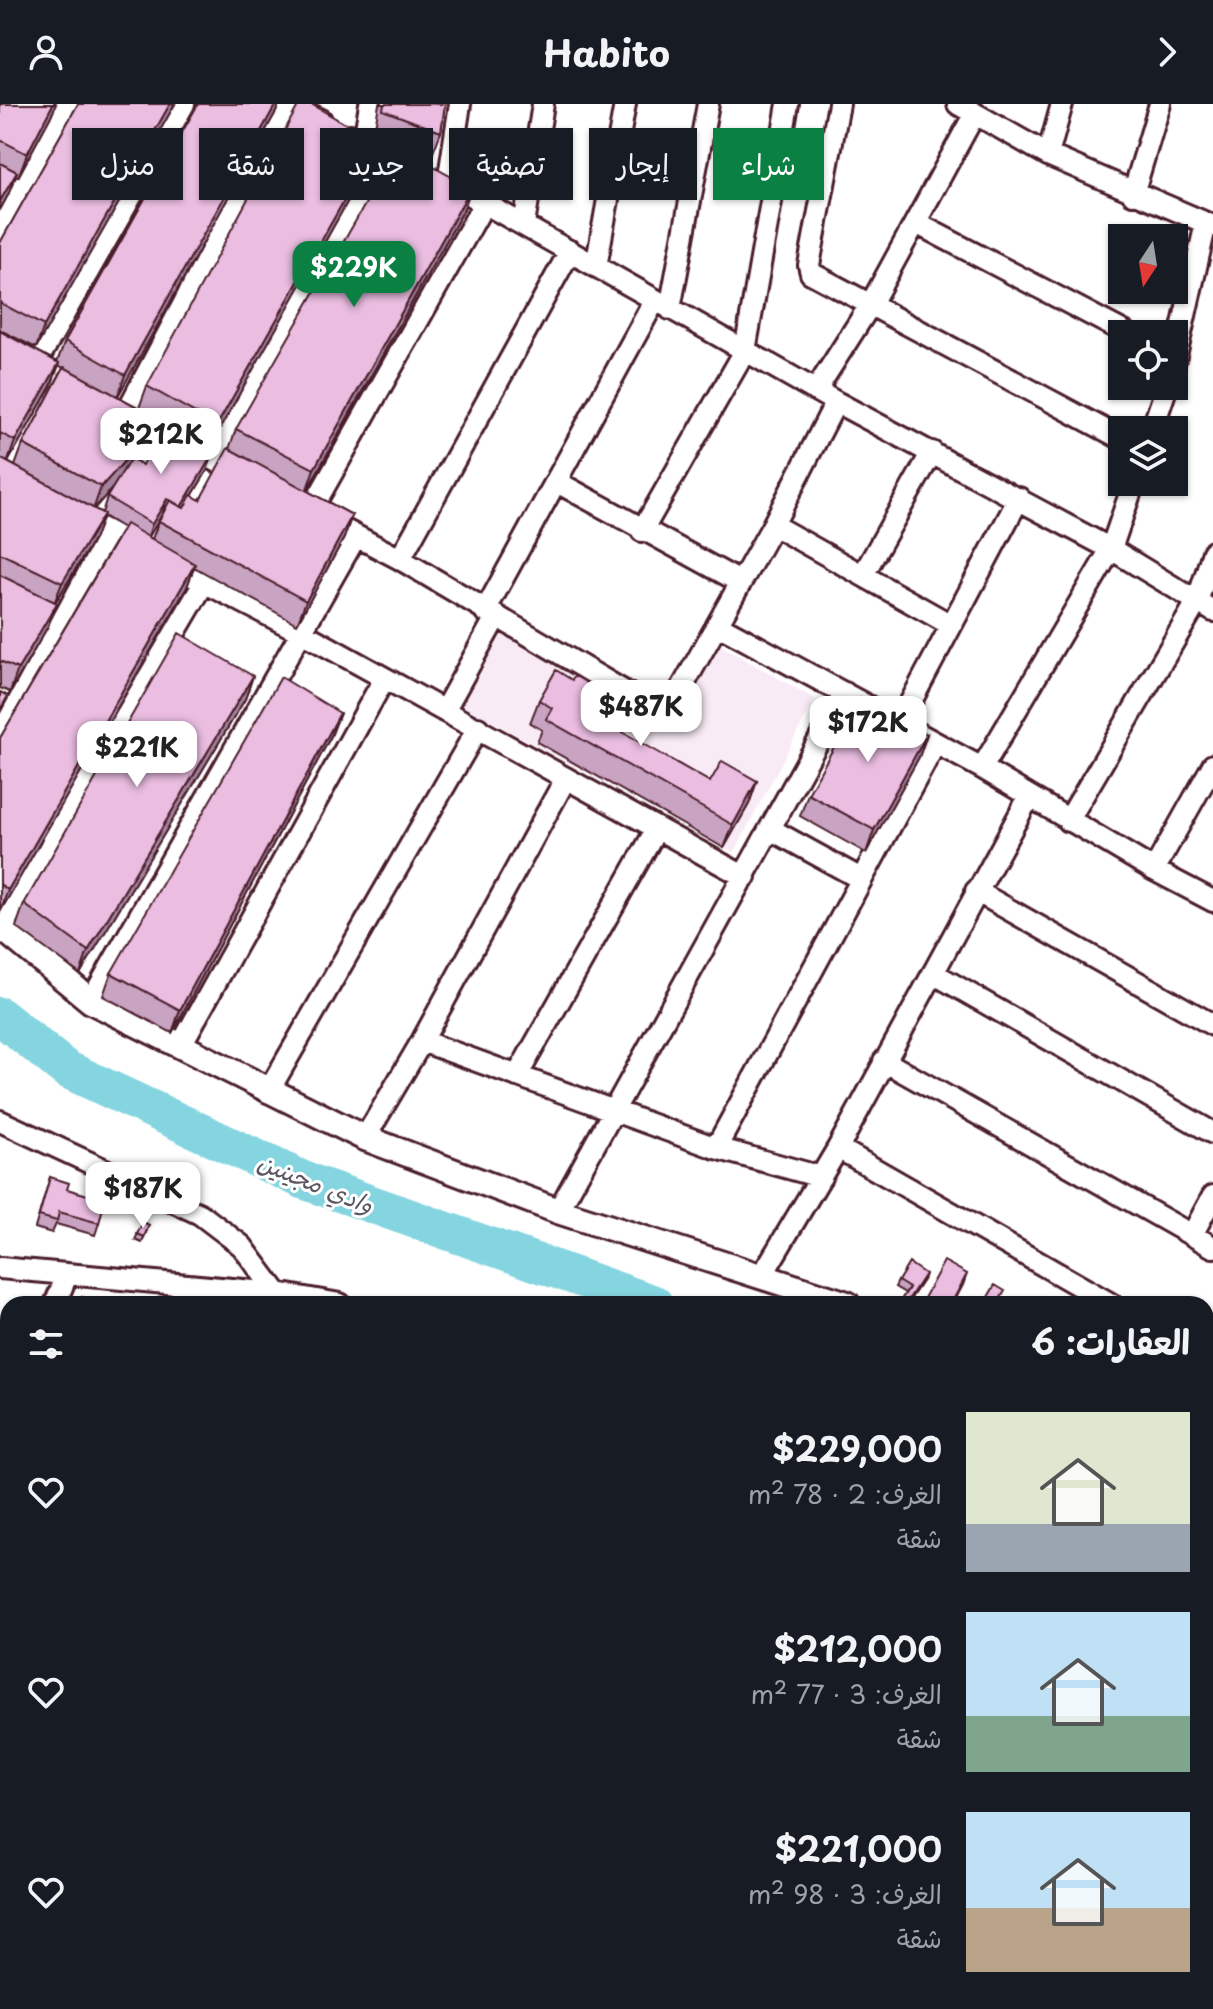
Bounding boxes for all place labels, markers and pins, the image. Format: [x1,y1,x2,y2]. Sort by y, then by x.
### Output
pin: $229K [298,241,410,309]
pin: $212K [105,408,217,476]
pin: $487K [585,680,697,748]
pin: $172K [812,696,924,764]
pin: $221K [81,721,193,789]
pin: $187K [87,1162,199,1230]

